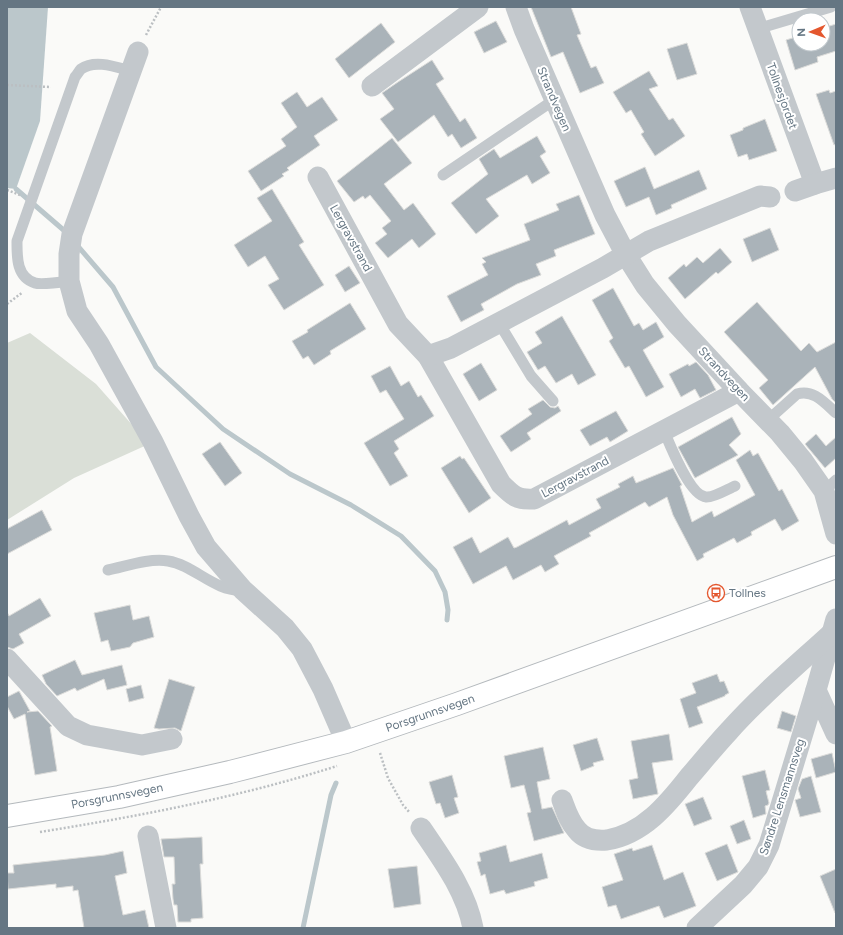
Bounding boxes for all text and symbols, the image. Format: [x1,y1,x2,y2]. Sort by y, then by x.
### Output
north arrow [791,12,831,52]
text: N [795,28,808,37]
street label: Tollnesjordet [764,61,801,131]
street label: Strandvegen [534,65,574,134]
street label: Lergravstrand [327,202,375,274]
street label: Strandvegen [695,344,753,404]
street label: Lergravstrand [539,453,611,501]
bus stop icon: Tollnes [706,583,726,603]
place label: Tollnes [729,586,766,600]
street label: Porsgrunnsvegen [384,691,477,735]
street label: Søndre Lensmannsveg [757,737,807,857]
street label: Porsgrunnsvegen [70,780,164,812]

